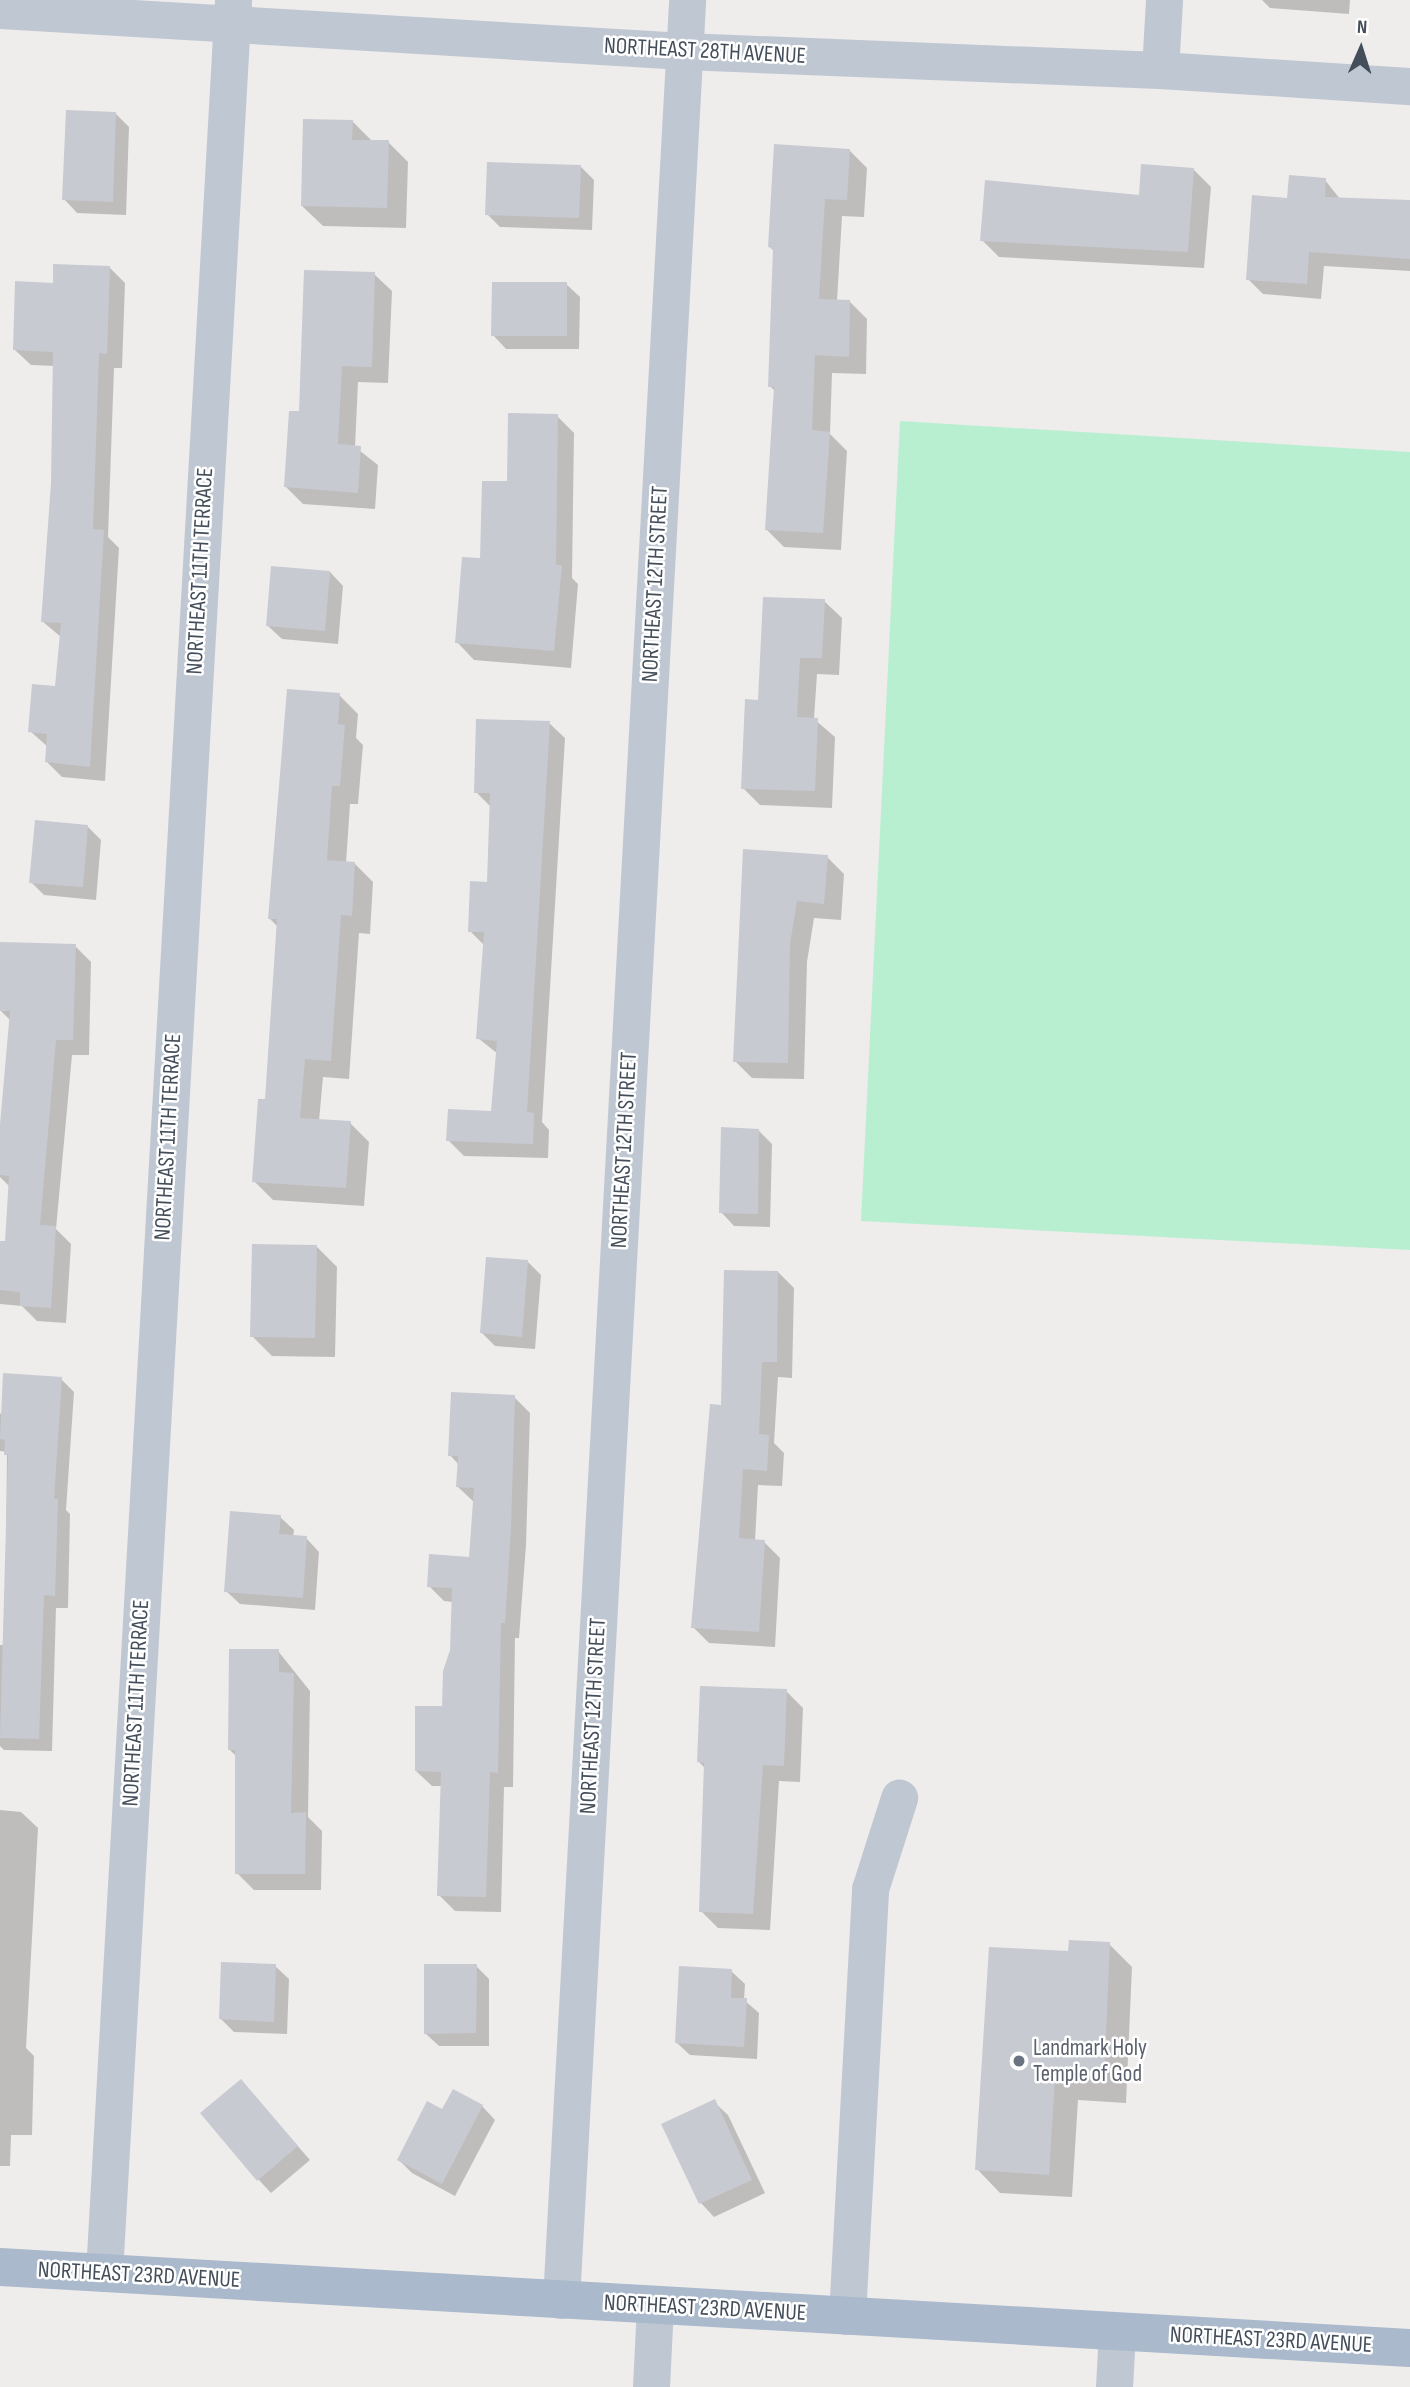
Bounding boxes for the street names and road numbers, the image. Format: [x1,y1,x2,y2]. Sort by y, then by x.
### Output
street label: NORTHEAST 28TH AVENUE [603,32,807,70]
street label: NORTHEAST 11TH TERRACE [181,467,219,675]
street label: NORTHEAST 12TH STREET [636,485,674,683]
street label: NORTHEAST 11TH TERRACE [149,1033,187,1241]
street label: NORTHEAST 12TH STREET [605,1051,643,1249]
street label: NORTHEAST 11TH TERRACE [117,1599,155,1807]
street label: NORTHEAST 12TH STREET [574,1617,612,1815]
street label: NORTHEAST 23RD AVENUE [37,2256,241,2294]
street label: NORTHEAST 23RD AVENUE [603,2289,807,2327]
street label: NORTHEAST 23RD AVENUE [1169,2321,1373,2359]

